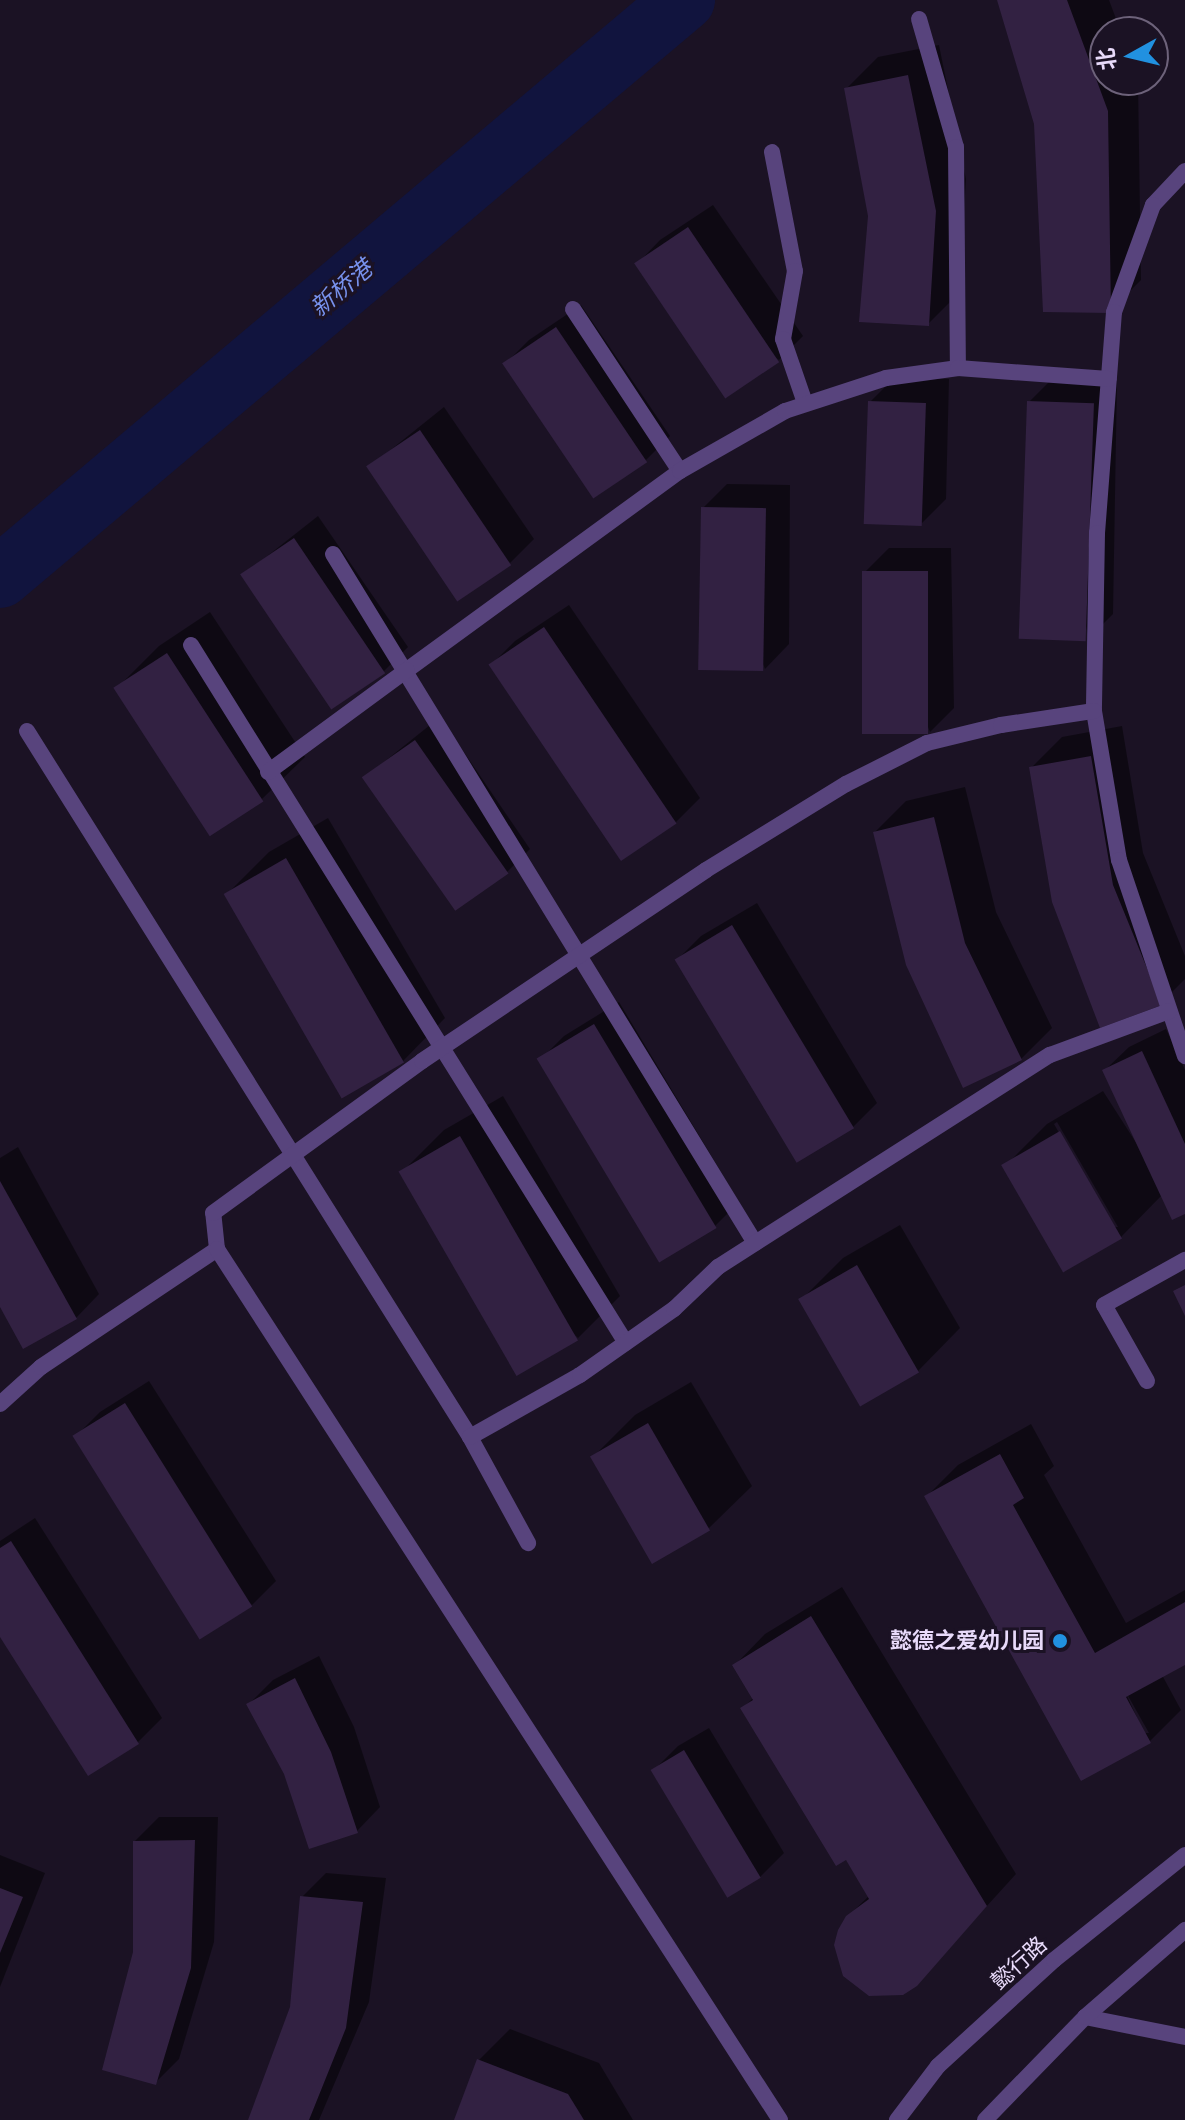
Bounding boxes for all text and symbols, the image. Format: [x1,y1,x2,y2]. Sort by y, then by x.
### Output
north arrow [1089,16,1169,96]
text: 北 [1093,46,1121,72]
water label: 新桥港 [305,255,379,323]
place label: 懿德之爱幼儿园 [890,1628,1044,1654]
marker: 懿德之爱幼儿园 [1051,1632,1069,1650]
street label: 懿行路 [986,1931,1052,1995]

